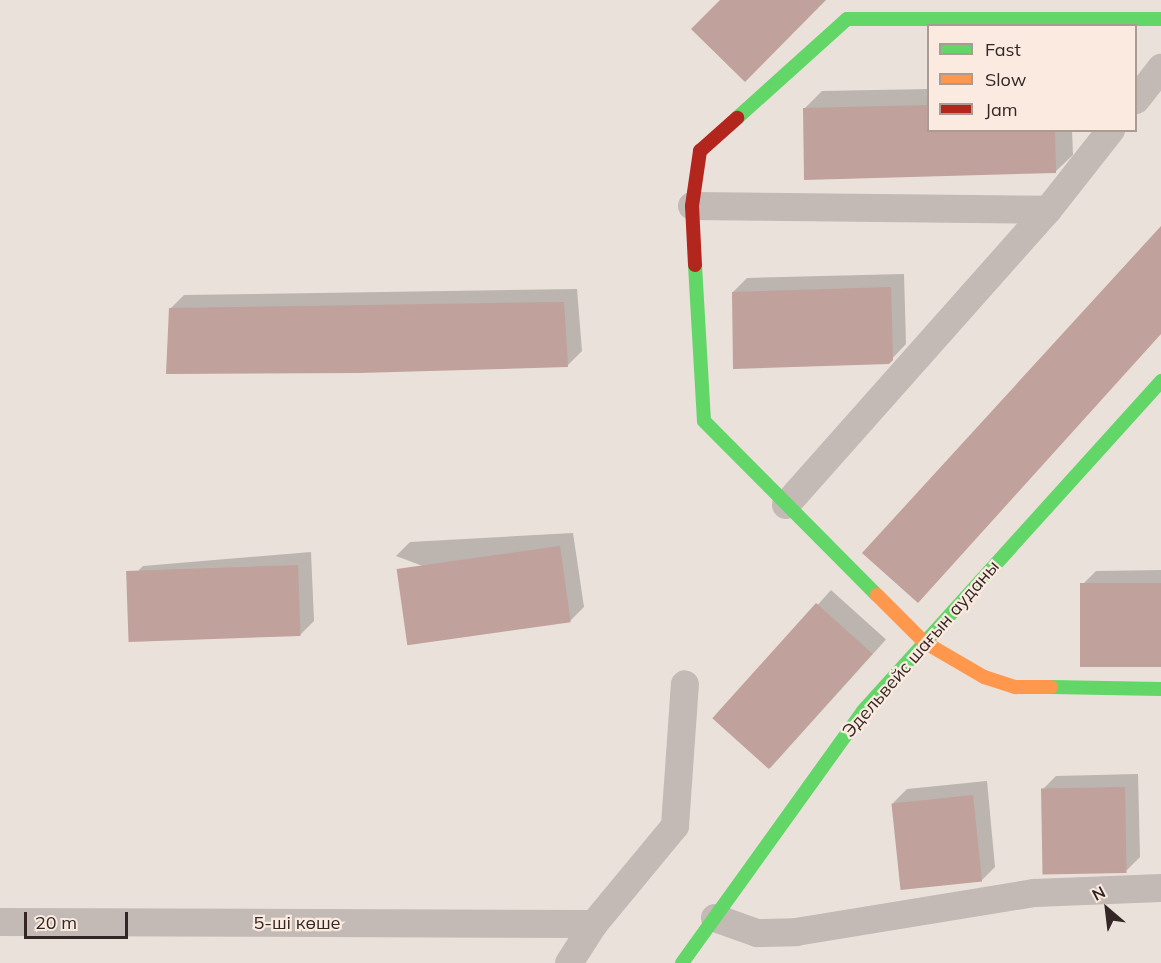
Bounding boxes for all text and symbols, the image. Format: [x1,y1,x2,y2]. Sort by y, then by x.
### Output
legend [927,24,1137,132]
text: Fast [985,38,1021,61]
text: Slow [985,68,1026,91]
text: Jam [985,98,1018,121]
street label: Эдельвейс шағын ауданы [838,556,1004,742]
north arrow [1077,879,1137,939]
text: N [1089,881,1109,905]
scale bar [27,900,130,938]
text: 20 m [35,911,77,934]
street label: 5-ші көше [253,912,341,934]

